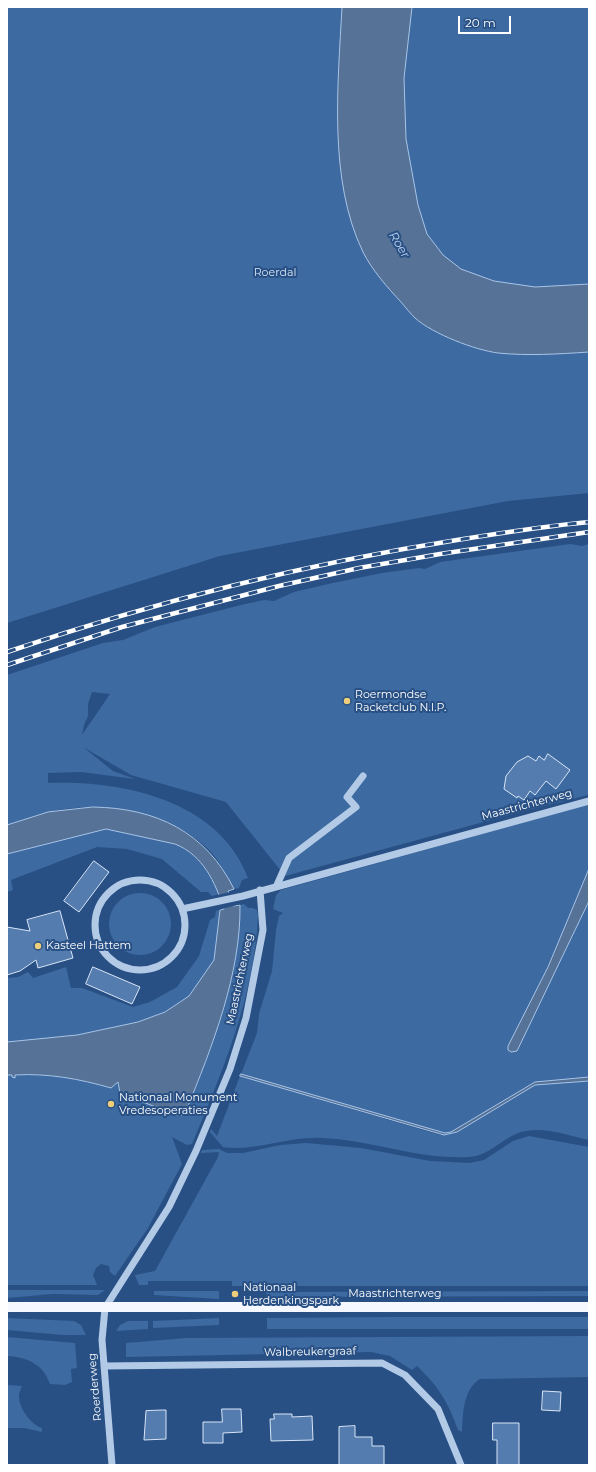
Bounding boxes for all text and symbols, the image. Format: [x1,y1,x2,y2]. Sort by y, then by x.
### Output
scale bar [460,8,513,34]
text: 20 m [465,15,496,30]
water label: Roer [386,229,412,261]
park label: Roerdal [254,266,296,280]
place label: Roermondse Racketclub N.I.P. [355,688,446,714]
marker: Roermondse Racketclub N.I.P. [342,696,352,706]
street label: Maastrichterweg [480,787,574,823]
street label: Maastrichterweg [224,932,256,1026]
place label: Kasteel Hattem [46,939,131,953]
marker: Kasteel Hattem [33,941,43,951]
place label: Nationaal Monument Vredesoperaties [119,1091,237,1117]
marker: Nationaal Monument Vredesoperaties [106,1099,116,1109]
place label: Nationaal Herdenkingspark [243,1281,339,1307]
street label: Maastrichterweg [348,1287,442,1301]
marker: Nationaal Herdenkingspark [230,1289,240,1299]
street label: Walbreukergraaf [264,1345,356,1359]
street label: Roerderweg [85,1352,105,1422]

